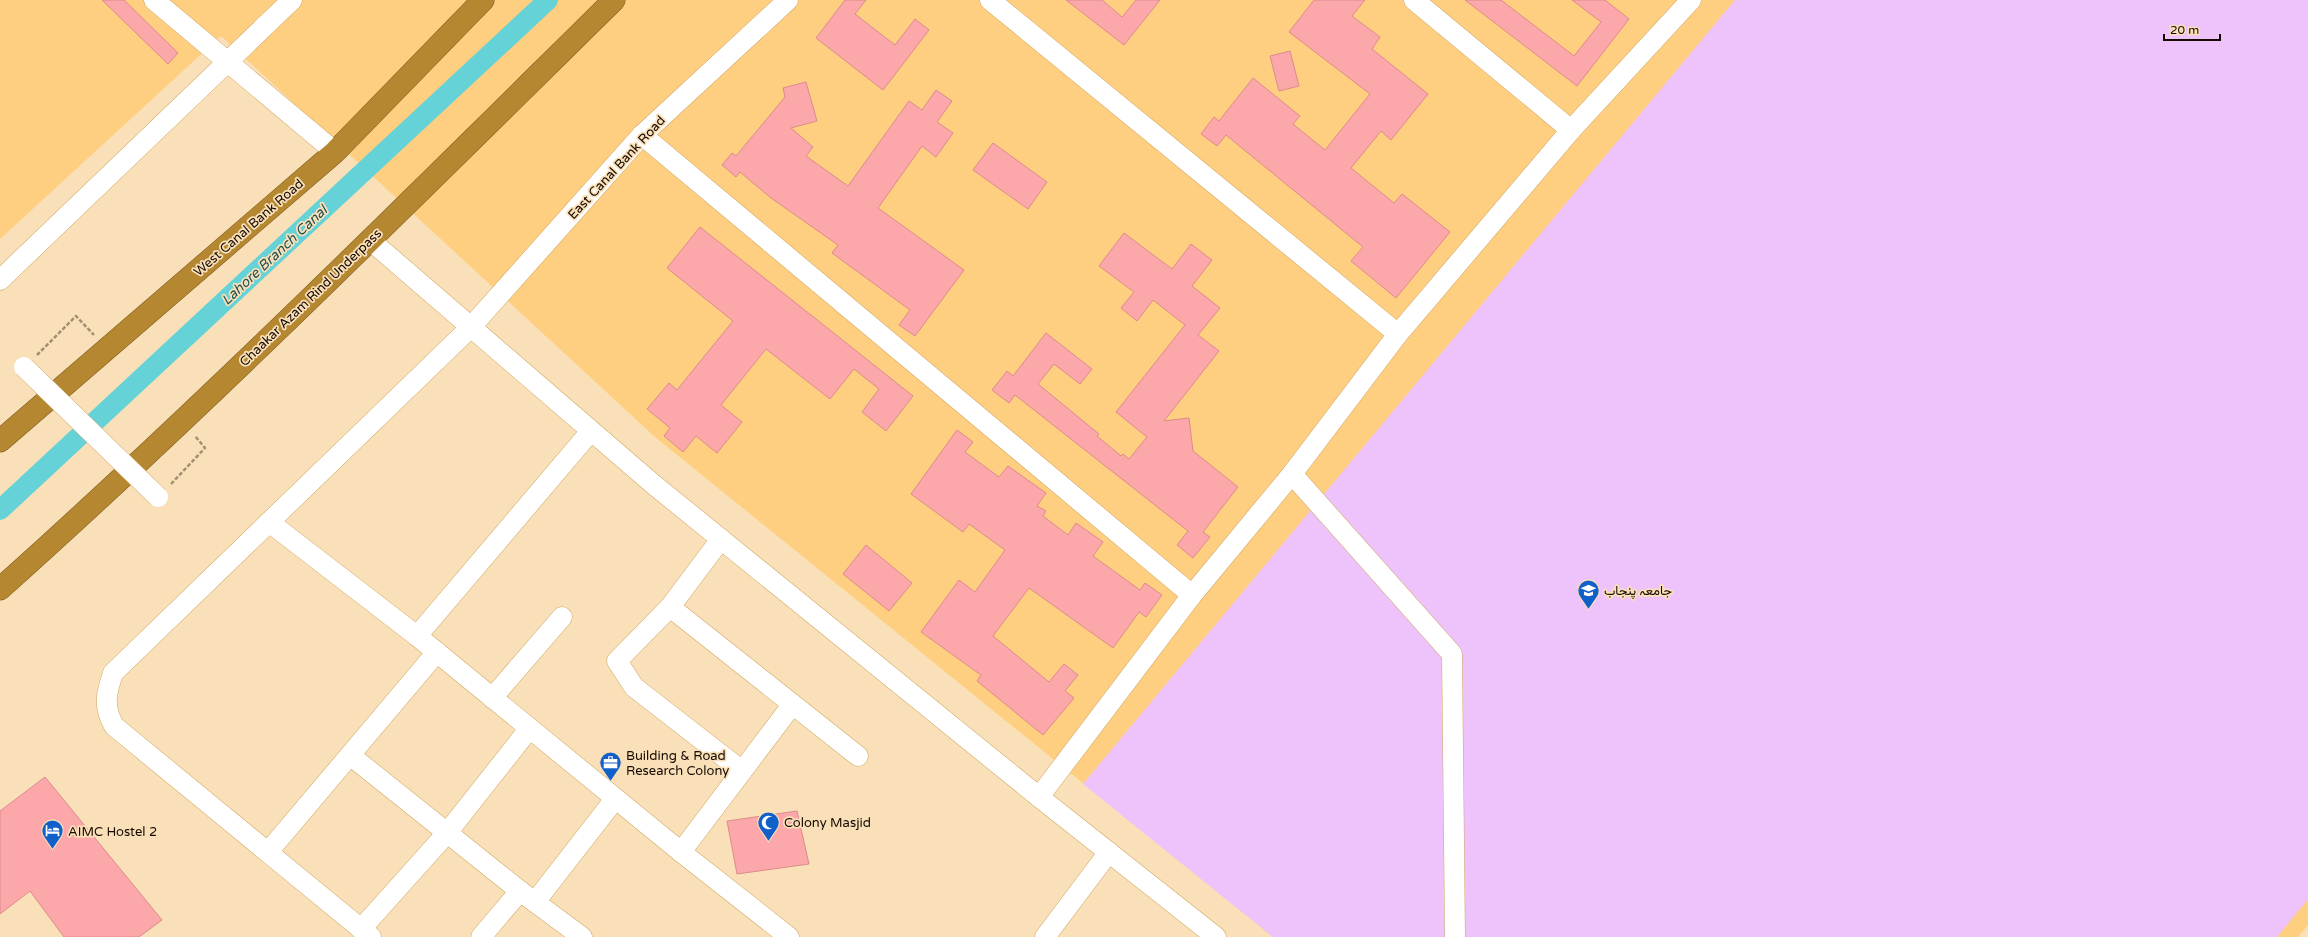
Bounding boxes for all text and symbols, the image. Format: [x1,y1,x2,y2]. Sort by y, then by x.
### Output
scale bar [2164,16,2220,42]
text: 20 m [2170,23,2199,37]
street label: East Canal Bank Road [565,113,669,223]
street label: West Canal Bank Road [191,176,307,280]
water label: Lahore Branch Canal [218,201,332,309]
street label: Chaakar Azam Rind Underpass [236,226,385,370]
school or university icon: جامعہ پنجاب [1576,577,1602,610]
place label: جامعہ پنجاب [1604,583,1672,600]
place label: Building & Road Research Colony [626,748,729,779]
office icon: Building & Road Research Colony [597,749,623,782]
mosque icon: Colony Masjid [755,809,781,842]
place label: Colony Masjid [784,815,871,831]
hotel icon: AIMC Hostel 2 [40,818,66,851]
place label: AIMC Hostel 2 [68,824,157,840]

